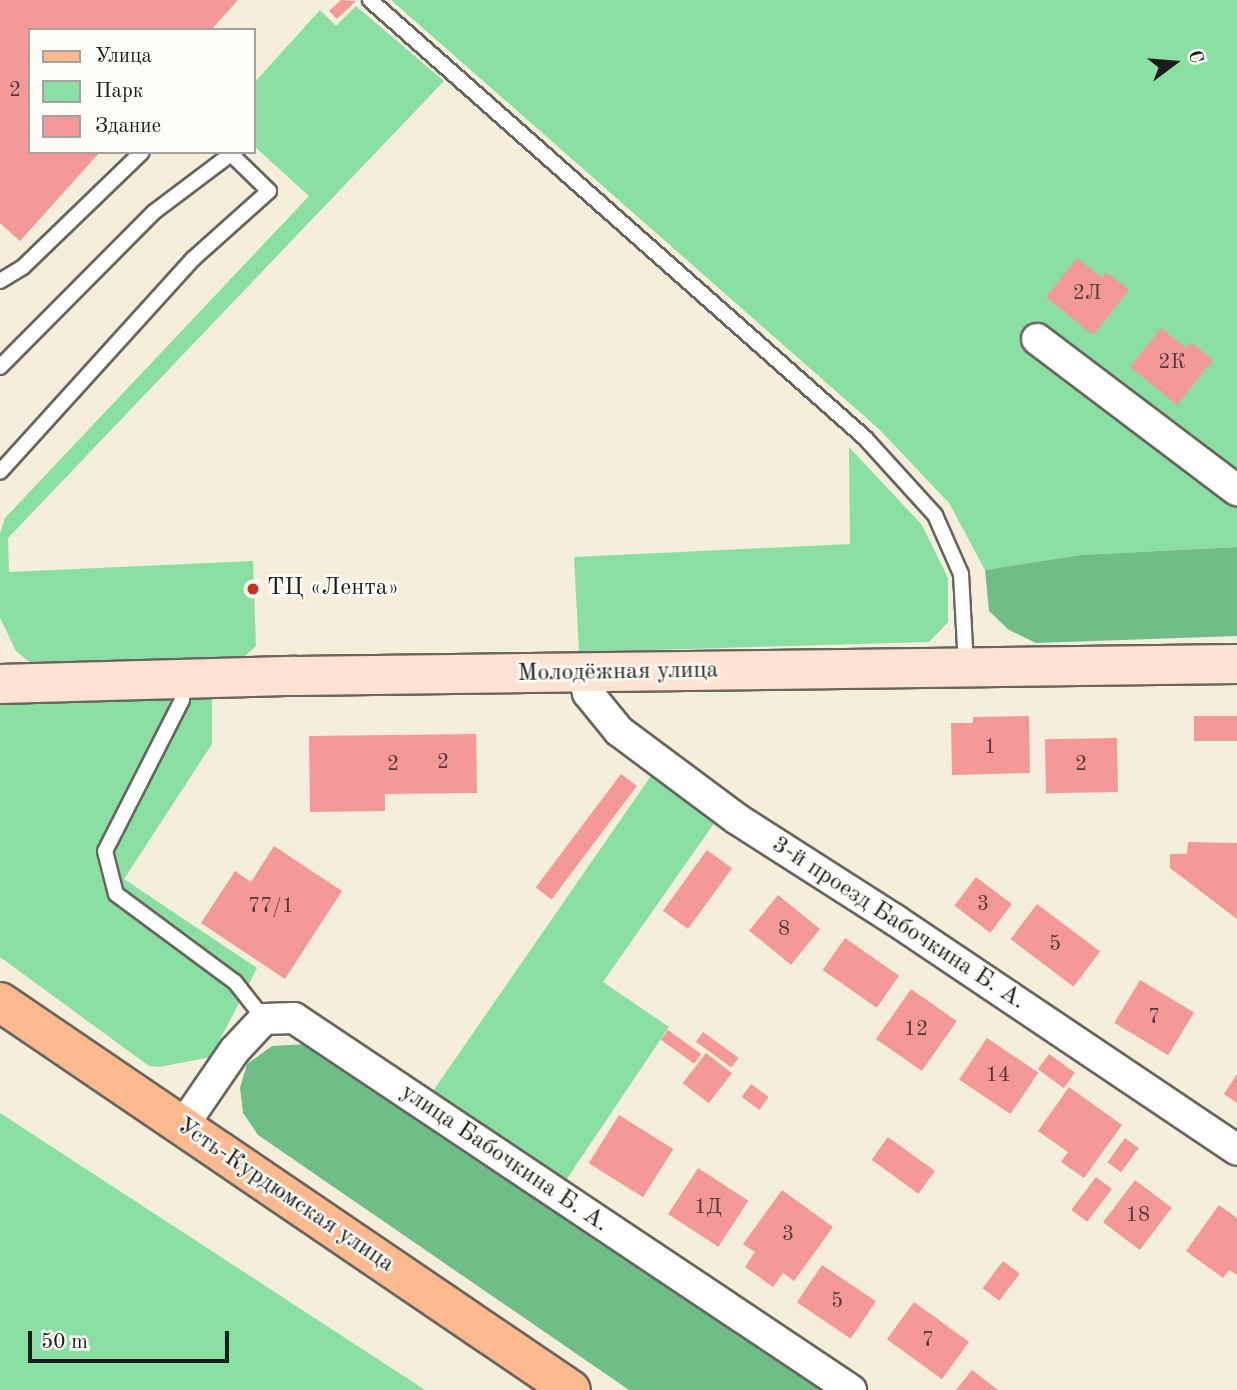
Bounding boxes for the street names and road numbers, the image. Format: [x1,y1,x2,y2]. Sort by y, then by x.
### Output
street label: Молодёжная улица [517,657,719,689]
street label: 3-й проезд Бабочкина Б. А. [766,831,1030,1017]
street label: улица Бабочкина Б. А. [394,1079,614,1239]
street label: Усть-Курдюмская улица [171,1113,399,1279]

